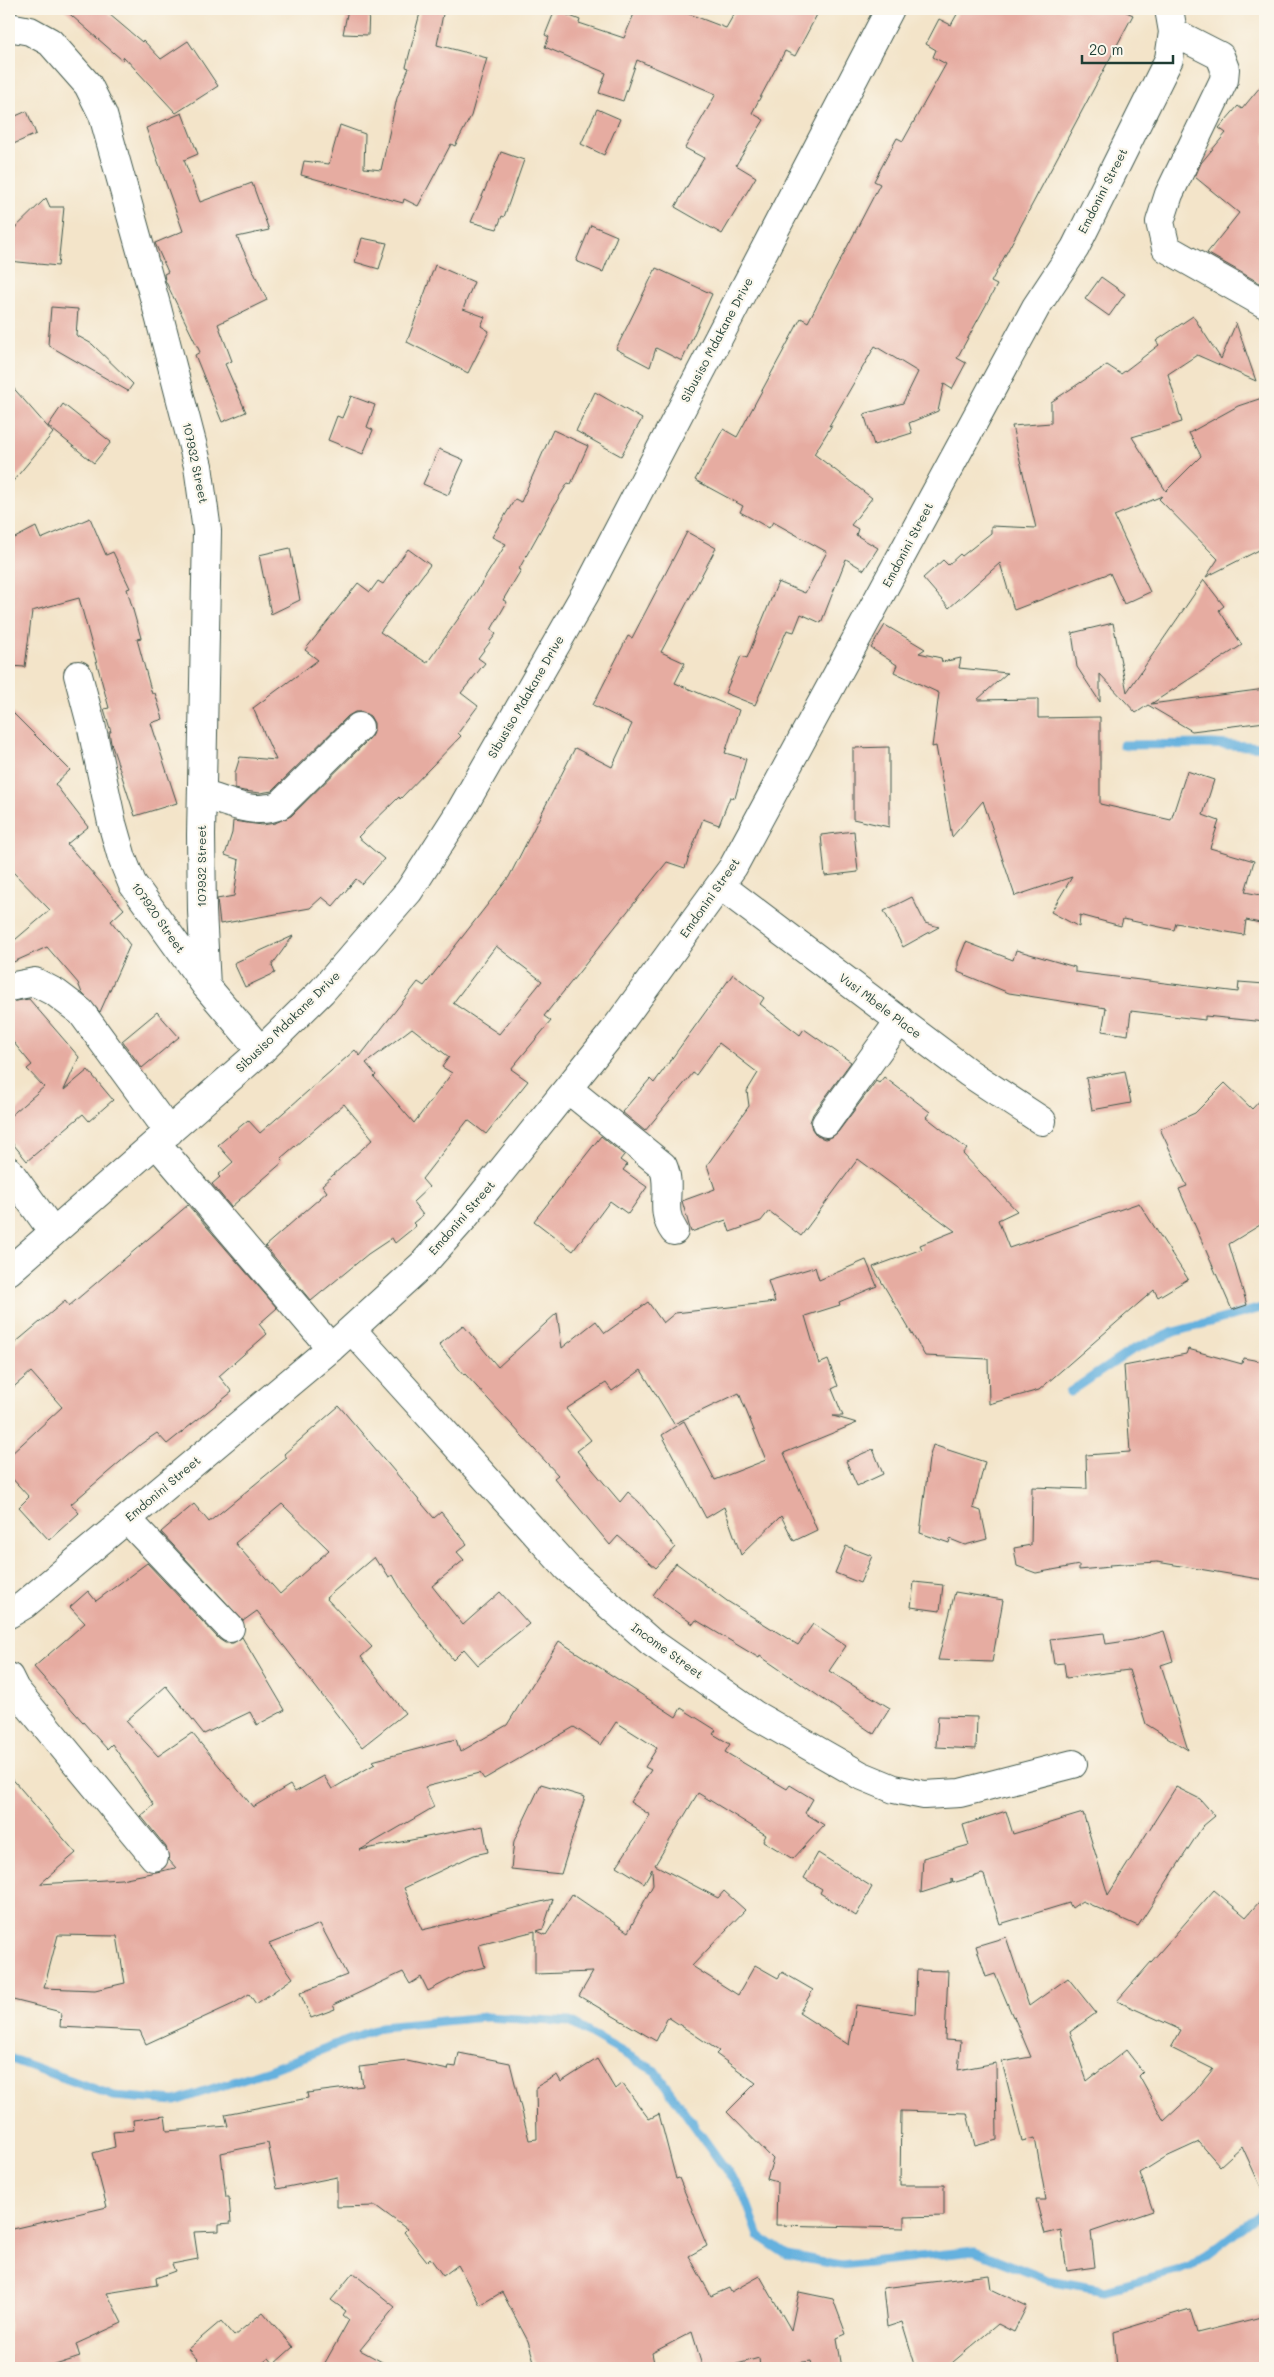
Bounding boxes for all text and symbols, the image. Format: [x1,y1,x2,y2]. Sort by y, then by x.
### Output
scale bar [1082,32,1173,64]
text: 20 m [1089,39,1123,59]
street label: Emdonini Street [1074,145,1131,236]
street label: Sibusiso Mdakane Drive [676,274,756,405]
street label: 107932 Street [180,421,212,505]
street label: Emdonini Street [878,499,936,590]
street label: Sibusiso Mdakane Drive [483,632,567,761]
street label: 107932 Street [193,825,209,907]
street label: Emdonini Street [676,854,743,940]
street label: 107920 Street [129,879,189,956]
street label: Sibusiso Mdakane Drive [232,967,343,1075]
street label: Vusi Mbele Place [836,969,925,1041]
street label: Emdonini Street [424,1177,498,1258]
street label: Emdonini Street [121,1452,203,1525]
street label: Income Street [628,1619,707,1682]

